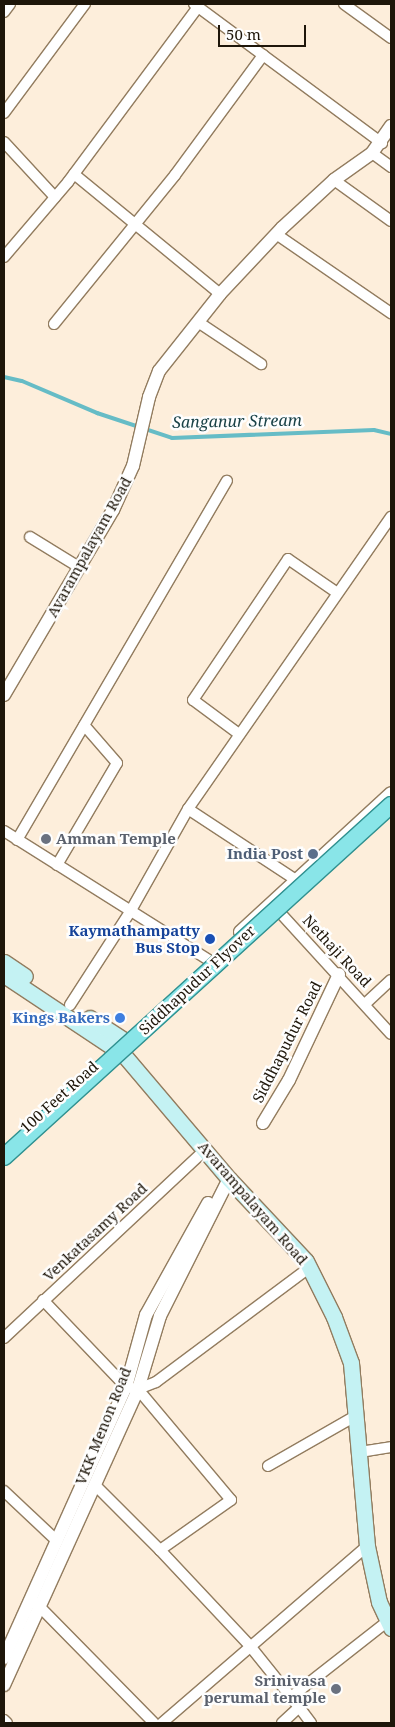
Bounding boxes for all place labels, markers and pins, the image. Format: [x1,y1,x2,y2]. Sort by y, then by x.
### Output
place label: Amman Temple [56,830,176,848]
marker: Amman Temple [40,833,52,845]
place label: India Post [227,845,303,863]
marker: India Post [307,848,319,860]
place label: Kaymathampatty Bus Stop [68,921,200,956]
marker: Kaymathampatty Bus Stop [204,933,216,945]
place label: Kings Bakers [12,1009,110,1027]
marker: Kings Bakers [114,1012,126,1024]
place label: Srinivasa perumal temple [204,1671,326,1706]
marker: Srinivasa perumal temple [330,1683,342,1695]

